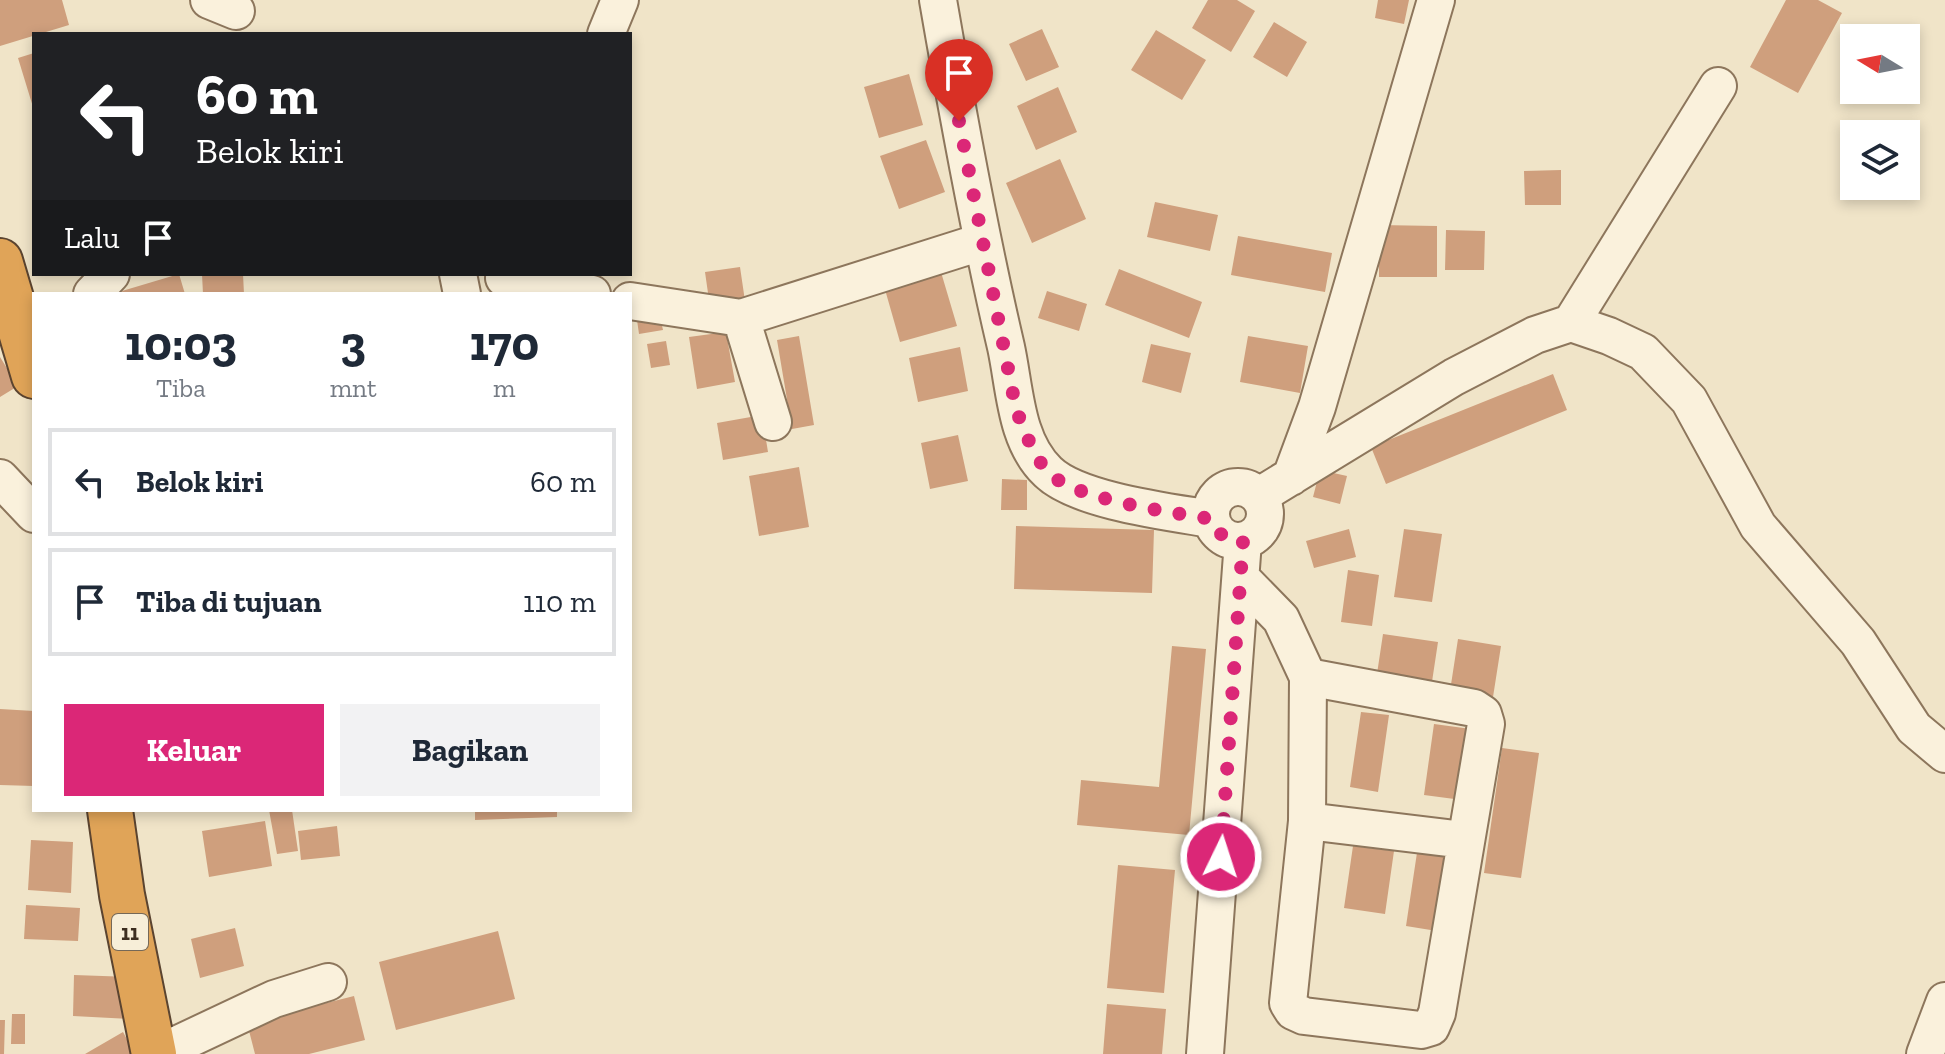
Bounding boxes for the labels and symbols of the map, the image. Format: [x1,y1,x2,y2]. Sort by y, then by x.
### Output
north arrow [1840,24,1920,104]
pin [925,39,993,121]
position arrow [1179,815,1263,899]
road number: 11 [112,914,148,950]

